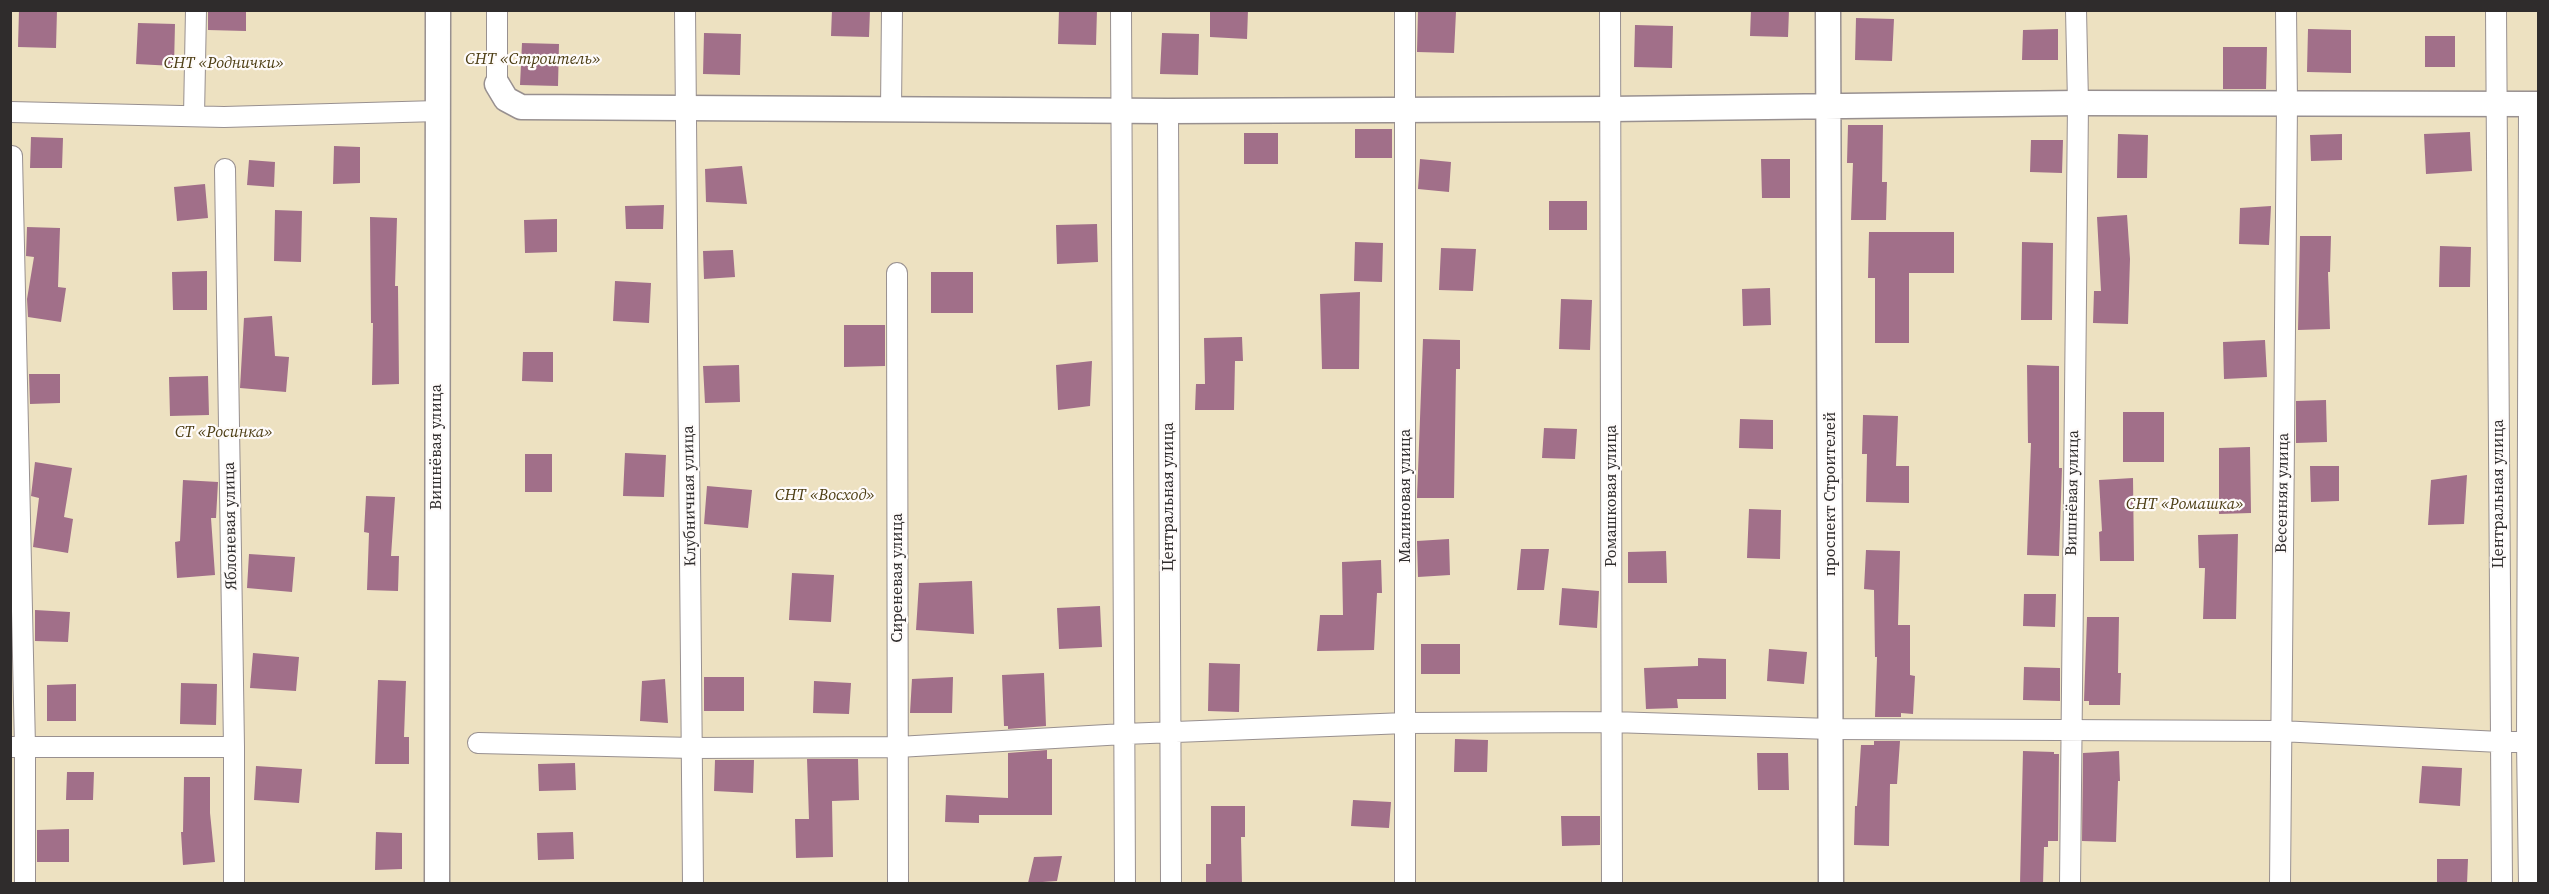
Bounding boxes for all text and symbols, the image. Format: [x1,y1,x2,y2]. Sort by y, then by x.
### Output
park label: СНТ «Строитель» [465,50,601,70]
park label: СНТ «Роднички» [164,54,284,74]
street label: Вишнёвая улица [427,384,447,510]
street label: проспект Строителей [1821,412,1841,576]
street label: Центральная улица [2489,419,2509,569]
street label: Центральная улица [1159,422,1179,572]
park label: СТ «Росинка» [175,423,273,443]
street label: Клубничная улица [679,425,701,567]
street label: Ромашковая улица [1602,425,1622,567]
street label: Малиновая улица [1396,429,1416,563]
street label: Вишнёвая улица [2062,430,2084,556]
street label: Весенняя улица [2272,433,2294,553]
street label: Яблоневая улица [220,462,242,590]
park label: СНТ «Восход» [775,486,875,506]
park label: СНТ «Ромашка» [2126,495,2244,515]
street label: Сиреневая улица [888,513,908,643]

